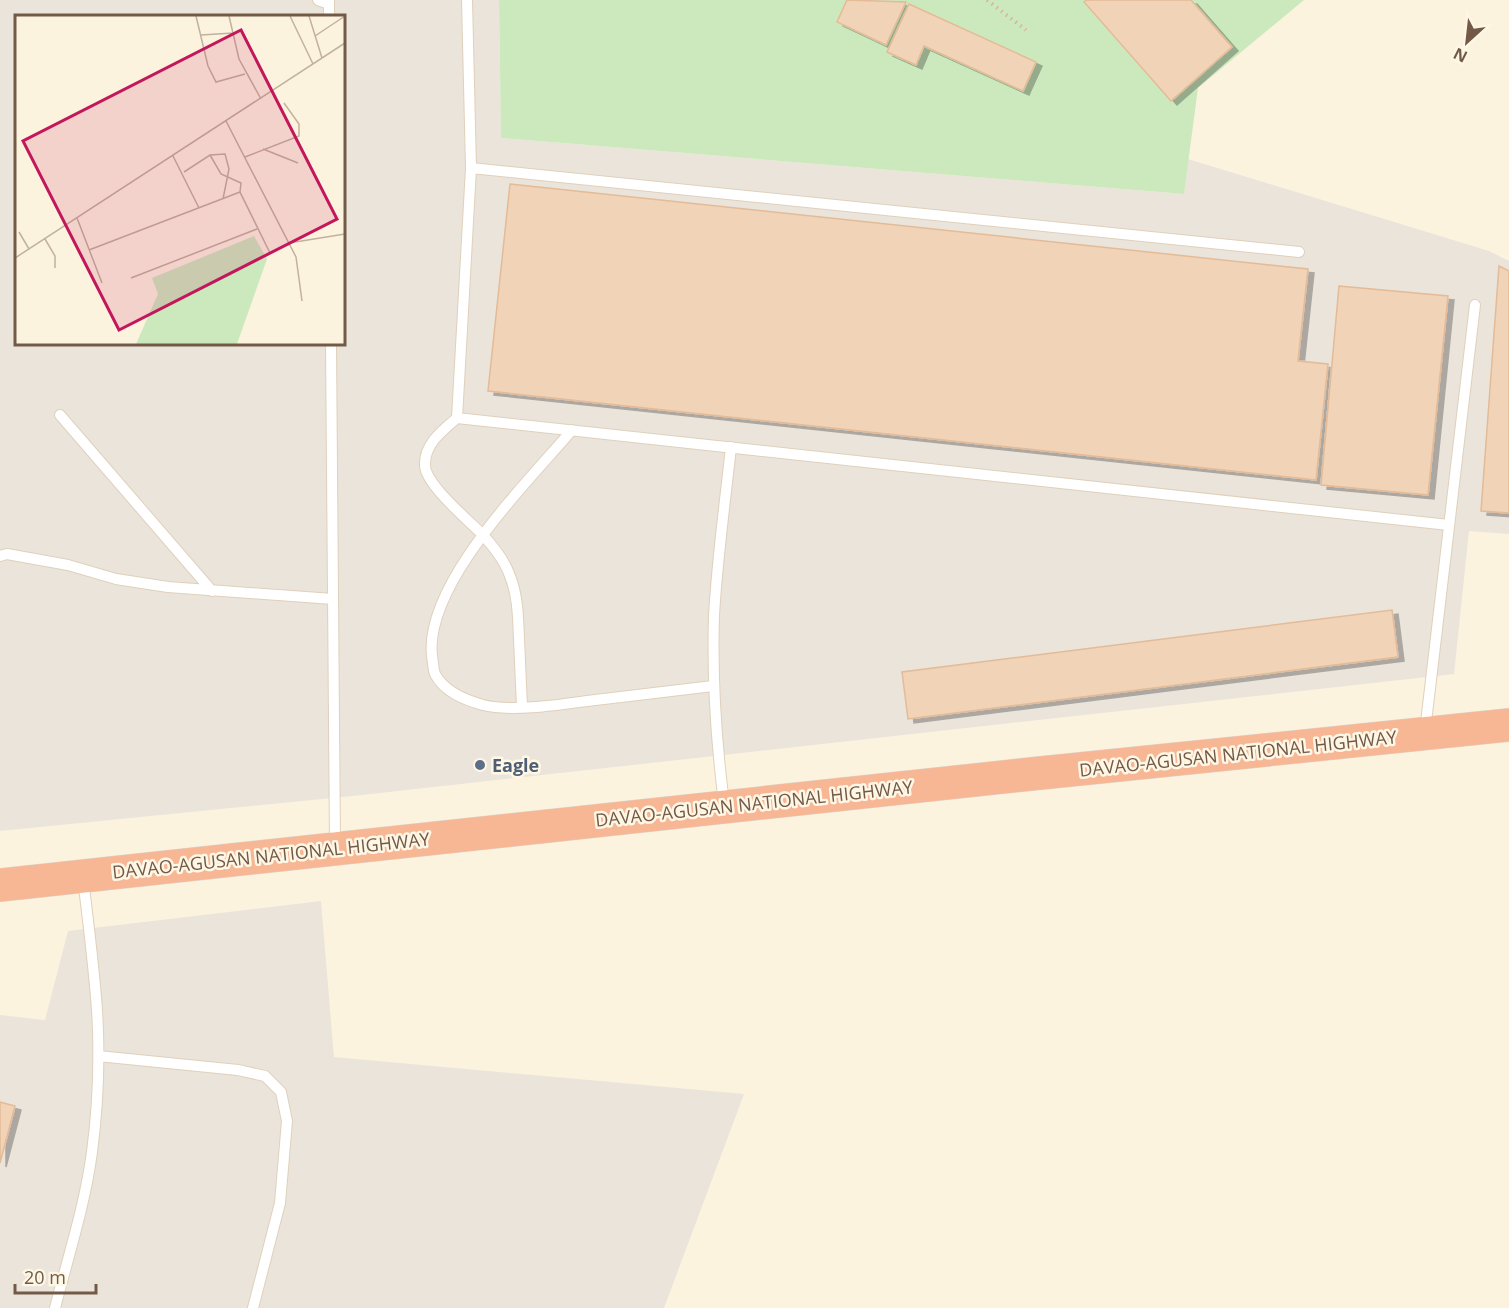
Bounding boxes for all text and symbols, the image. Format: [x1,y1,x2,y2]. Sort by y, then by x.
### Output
north arrow [1437,12,1497,72]
inset map [15,15,345,345]
text: N [1449,43,1471,68]
street label: DAVAO-AGUSAN NATIONAL HIGHWAY [1078,724,1399,782]
place label: Eagle [492,753,539,777]
marker: Eagle [473,758,487,772]
street label: DAVAO-AGUSAN NATIONAL HIGHWAY [594,774,915,832]
street label: DAVAO-AGUSAN NATIONAL HIGHWAY [111,826,432,884]
scale bar [15,1257,96,1295]
text: 20 m [24,1265,66,1289]

